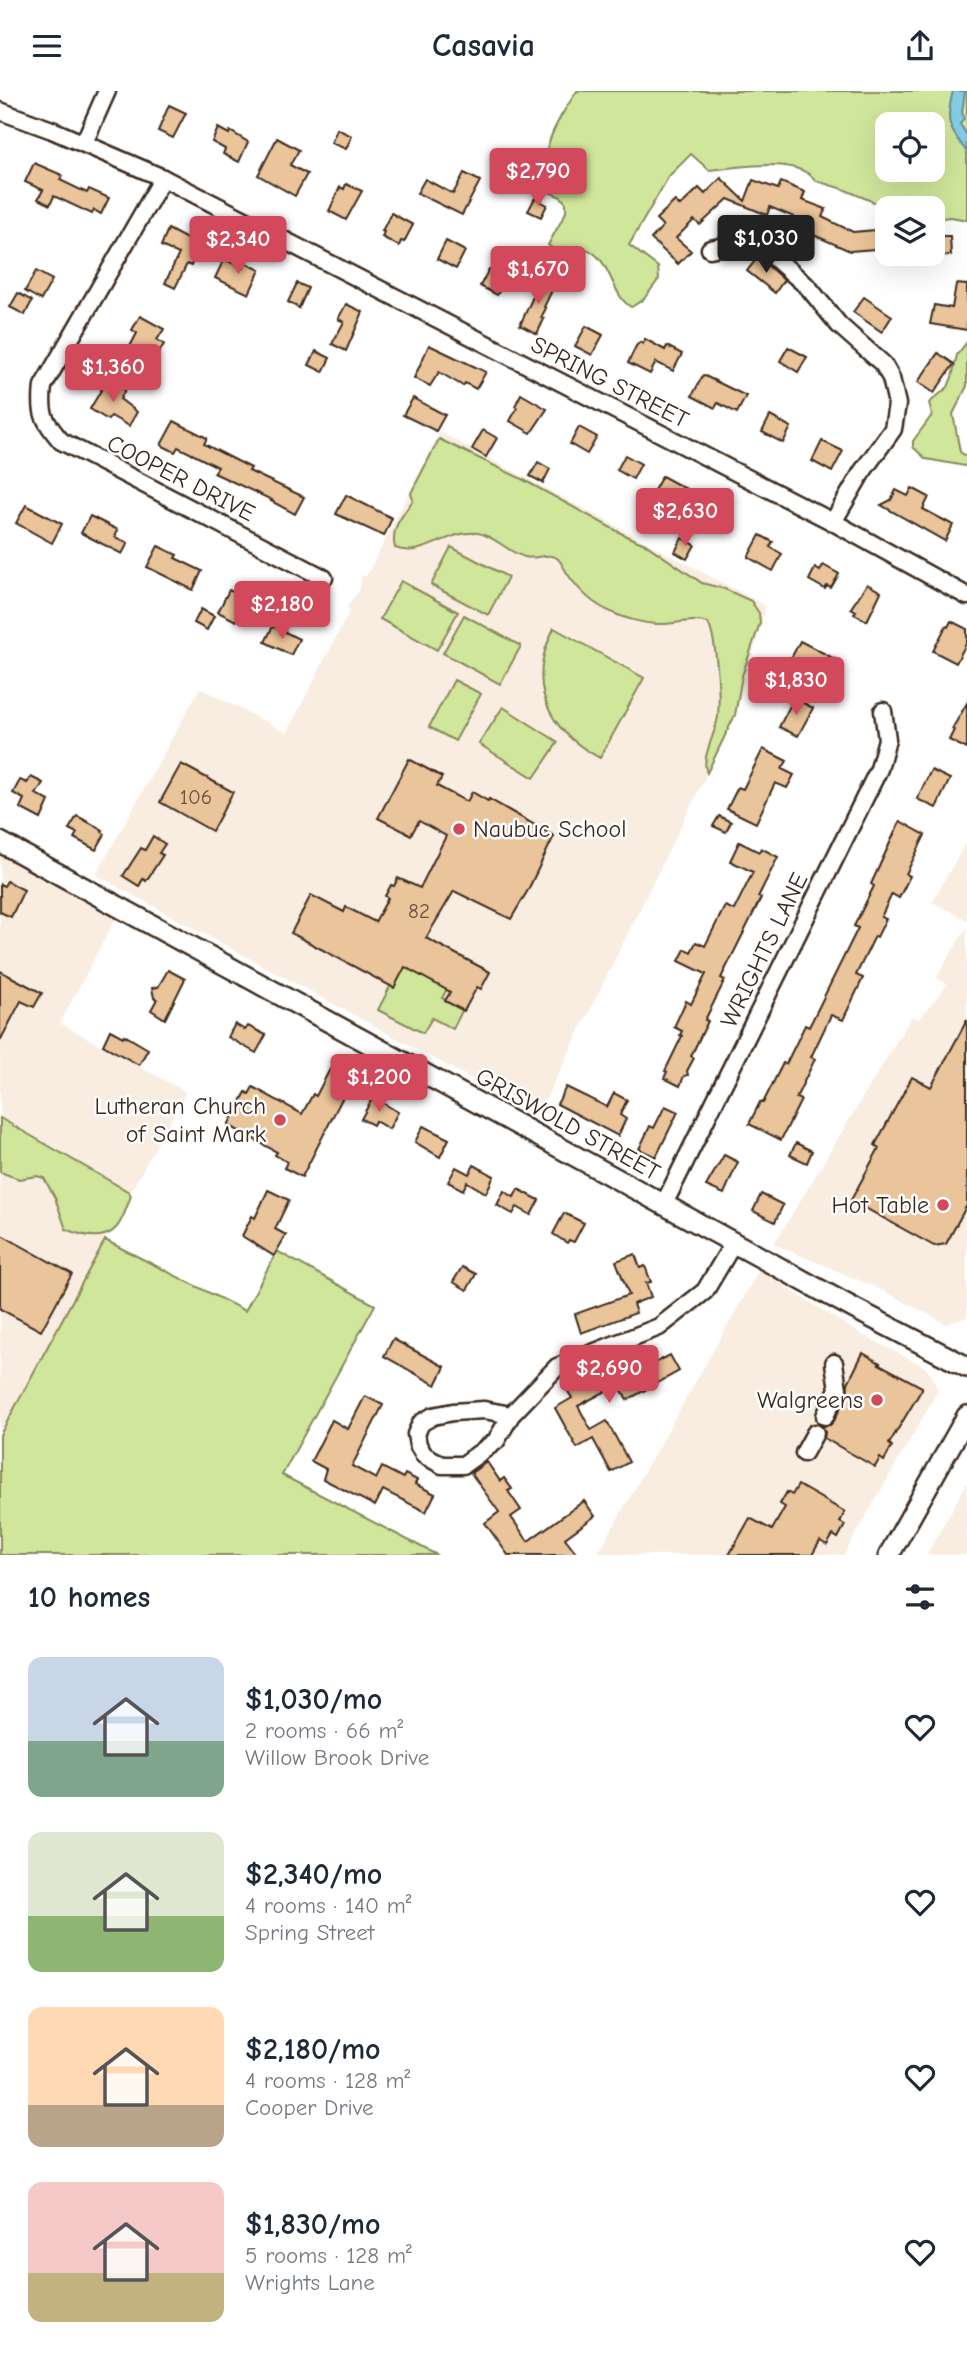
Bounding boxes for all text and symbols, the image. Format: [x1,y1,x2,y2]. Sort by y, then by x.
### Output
icon: menu [28,27,66,65]
text: Casavia [432,27,535,64]
icon: share [901,27,939,65]
map controls [875,112,945,266]
button: locate [875,112,945,182]
pin: $2,790 [481,149,595,208]
text: $2,790 [506,157,570,184]
button: layers [875,196,945,266]
pin: $1,030 [709,215,823,275]
pin: $2,340 [181,216,295,276]
text: $1,030 [734,224,798,251]
text: $2,340 [206,225,270,252]
pin: $1,670 [481,247,595,306]
text: $1,670 [507,255,569,282]
street label: SPRING STREET [527,330,694,434]
pin: $1,360 [56,345,170,404]
text: $1,360 [81,353,145,380]
street label: COOPER DRIVE [102,429,260,527]
pin: $2,630 [628,489,742,548]
text: $2,630 [652,497,718,524]
pin: $2,180 [225,581,339,641]
text: $2,180 [250,590,314,617]
pin: $1,830 [739,657,853,717]
text: $1,830 [764,666,828,693]
house number: 106 [180,785,212,809]
place label: Naubuc School [473,815,626,843]
marker: Naubuc School [451,821,467,837]
street label: WRIGHTS LANE [715,868,813,1032]
house number: 82 [408,899,430,923]
pin: $1,200 [322,1055,436,1114]
street label: GRISWOLD STREET [471,1062,665,1186]
text: $1,200 [346,1063,412,1090]
place label: Lutheran Church of Saint Mark [94,1092,266,1148]
marker: Lutheran Church of Saint Mark [272,1112,288,1128]
place label: Hot Table [831,1191,929,1219]
marker: Hot Table [935,1197,951,1213]
pin: $2,690 [552,1345,666,1405]
text: $2,690 [576,1354,642,1381]
place label: Walgreens [757,1386,863,1414]
marker: Walgreens [869,1392,885,1408]
icon: filters [901,1578,939,1616]
text: 10 homes [28,1580,150,1615]
text: $1,030/mo [245,1682,382,1717]
icon: home [84,1685,168,1769]
icon: heart [901,1708,939,1746]
text: 2 rooms · 66 m² [245,1717,403,1744]
text: Willow Brook Drive [245,1744,429,1771]
text: $2,340/mo [245,1857,382,1892]
icon: home [84,1860,168,1944]
icon: heart [901,1883,939,1921]
text: 4 rooms · 140 m² [245,1892,412,1919]
text: Spring Street [245,1919,374,1946]
text: $2,180/mo [245,2032,381,2067]
icon: home [84,2035,168,2119]
icon: heart [901,2058,939,2096]
text: 4 rooms · 128 m² [245,2067,410,2094]
text: Cooper Drive [245,2094,374,2121]
text: $1,830/mo [245,2207,380,2242]
icon: home [84,2210,168,2294]
icon: heart [901,2233,939,2271]
text: 5 rooms · 128 m² [245,2242,412,2269]
text: Wrights Lane [245,2269,375,2296]

